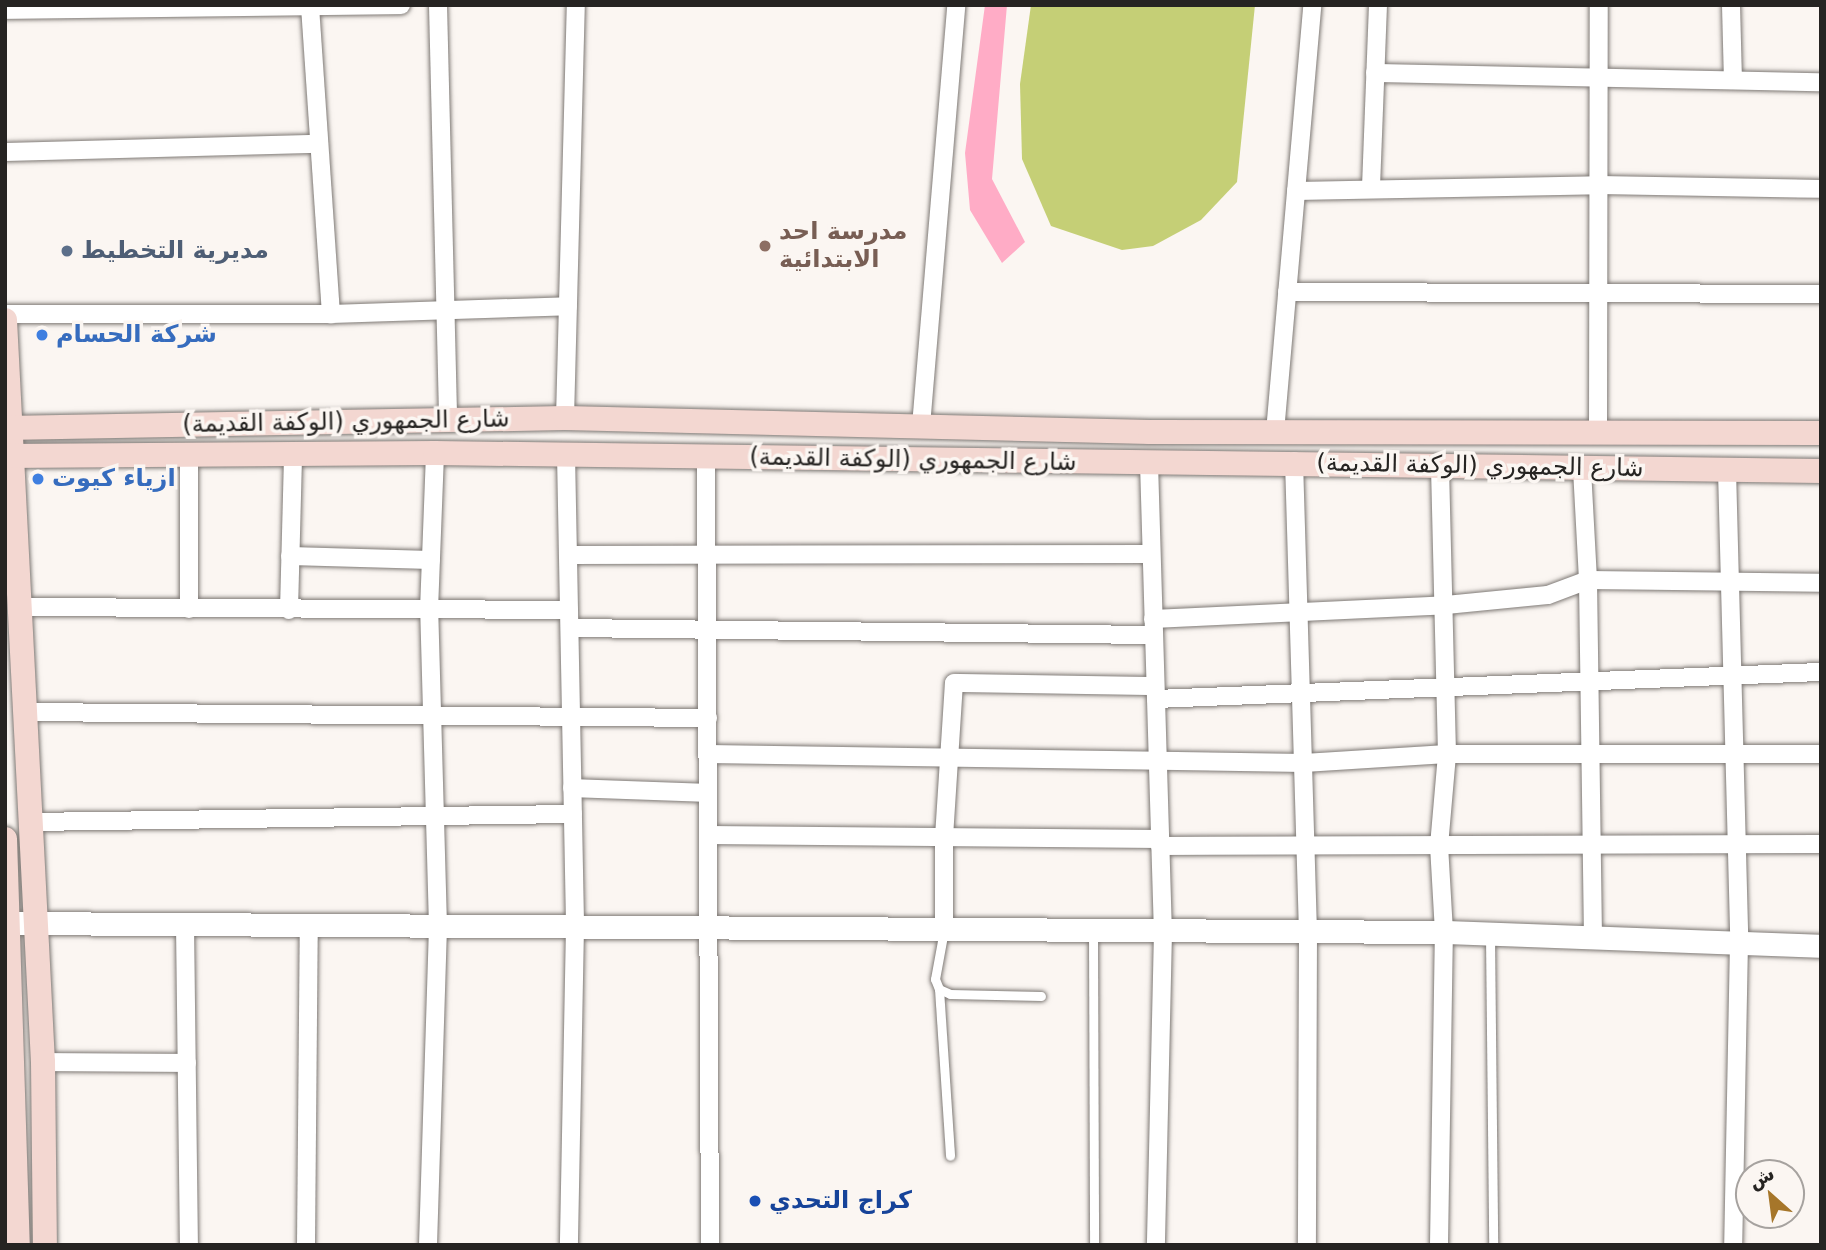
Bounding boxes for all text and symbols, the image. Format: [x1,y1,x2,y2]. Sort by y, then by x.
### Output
place label: مدرسة احد الابتدائية [779,218,907,274]
place label: مديرية التخطيط [81,237,269,265]
marker: مدرسة احد الابتدائية [757,238,773,254]
marker: مديرية التخطيط [59,243,75,259]
place label: شركة الحسام [56,321,217,349]
marker: شركة الحسام [34,327,50,343]
street label: شارع الجمهوري (الوكفة القديمة) [182,405,510,439]
street label: شارع الجمهوري (الوكفة القديمة) [749,443,1077,477]
street label: شارع الجمهوري (الوكفة القديمة) [1316,449,1644,483]
place label: ازياء كيوت [52,465,176,493]
marker: ازياء كيوت [30,471,46,487]
north arrow [1735,1159,1805,1229]
text: ش [1744,1161,1778,1193]
place label: كراج التحدي [769,1187,912,1215]
marker: كراج التحدي [747,1193,763,1209]

